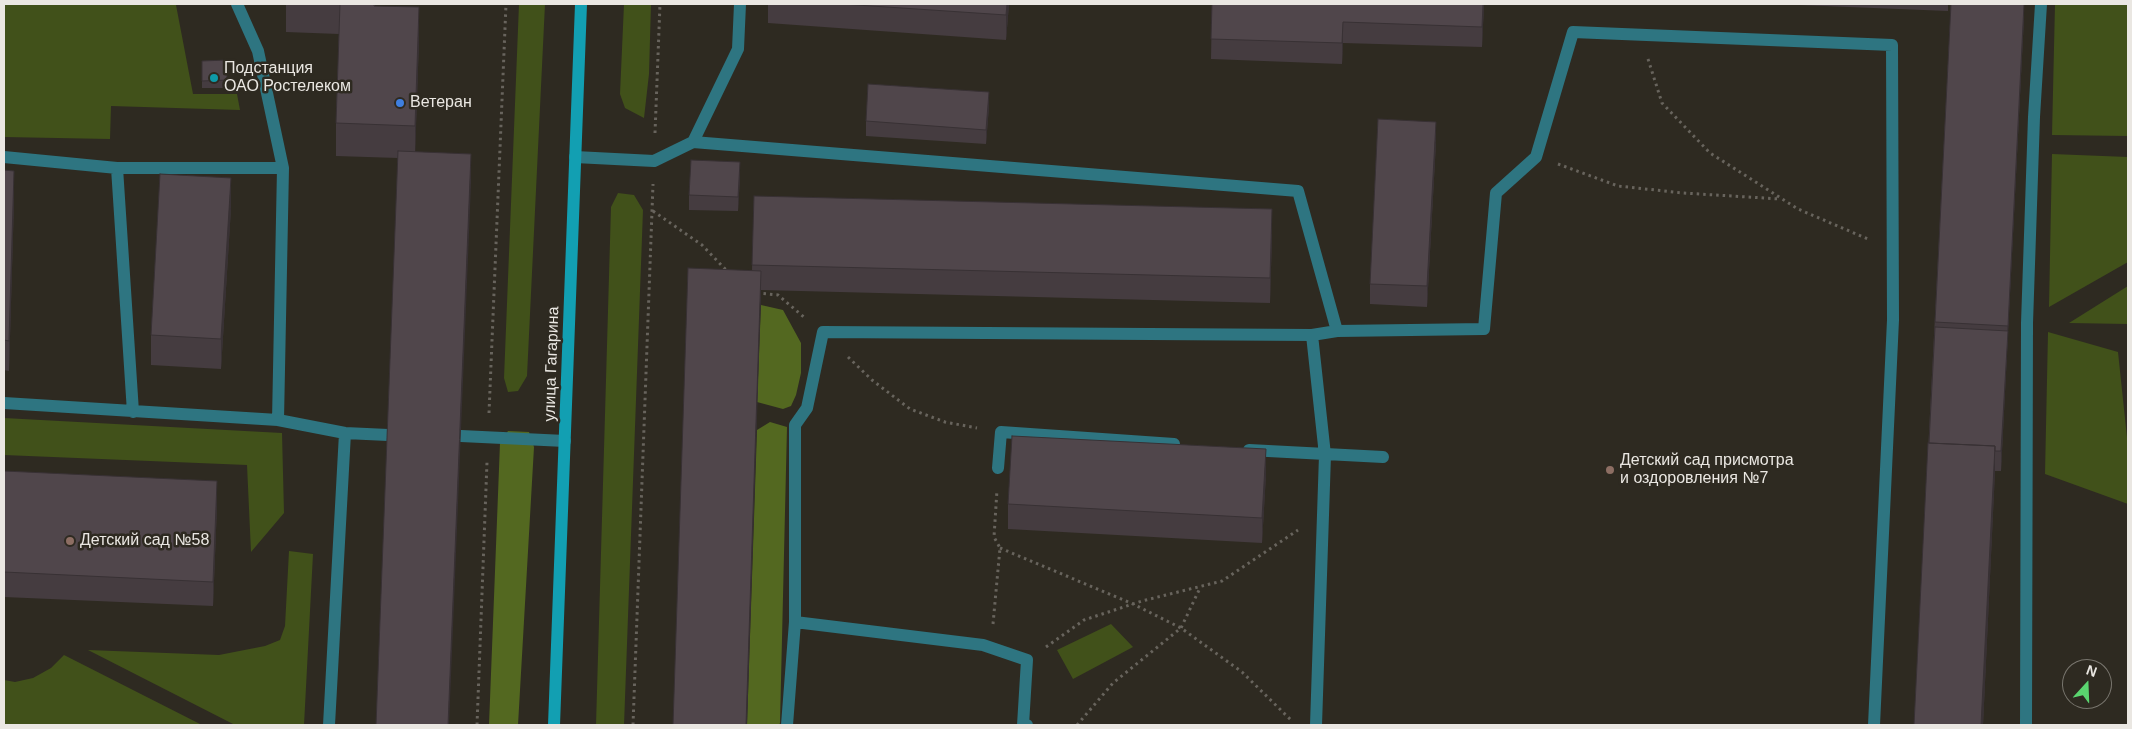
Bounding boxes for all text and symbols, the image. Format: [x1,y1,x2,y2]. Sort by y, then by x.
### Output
place label: Подстанция ОАО Ростелеком [224,59,351,97]
marker: Подстанция ОАО Ростелеком [208,72,220,84]
place label: Ветеран [410,93,472,113]
marker: Ветеран [394,97,406,109]
street label: улица Гагарина [540,306,564,422]
place label: Детский сад присмотра и оздоровления №7 [1620,451,1794,489]
marker: Детский сад присмотра и оздоровления №7 [1604,464,1616,476]
place label: Детский сад №58 [80,531,209,551]
marker: Детский сад №58 [64,535,76,547]
north arrow [2062,659,2112,709]
text: N [2084,662,2099,680]

